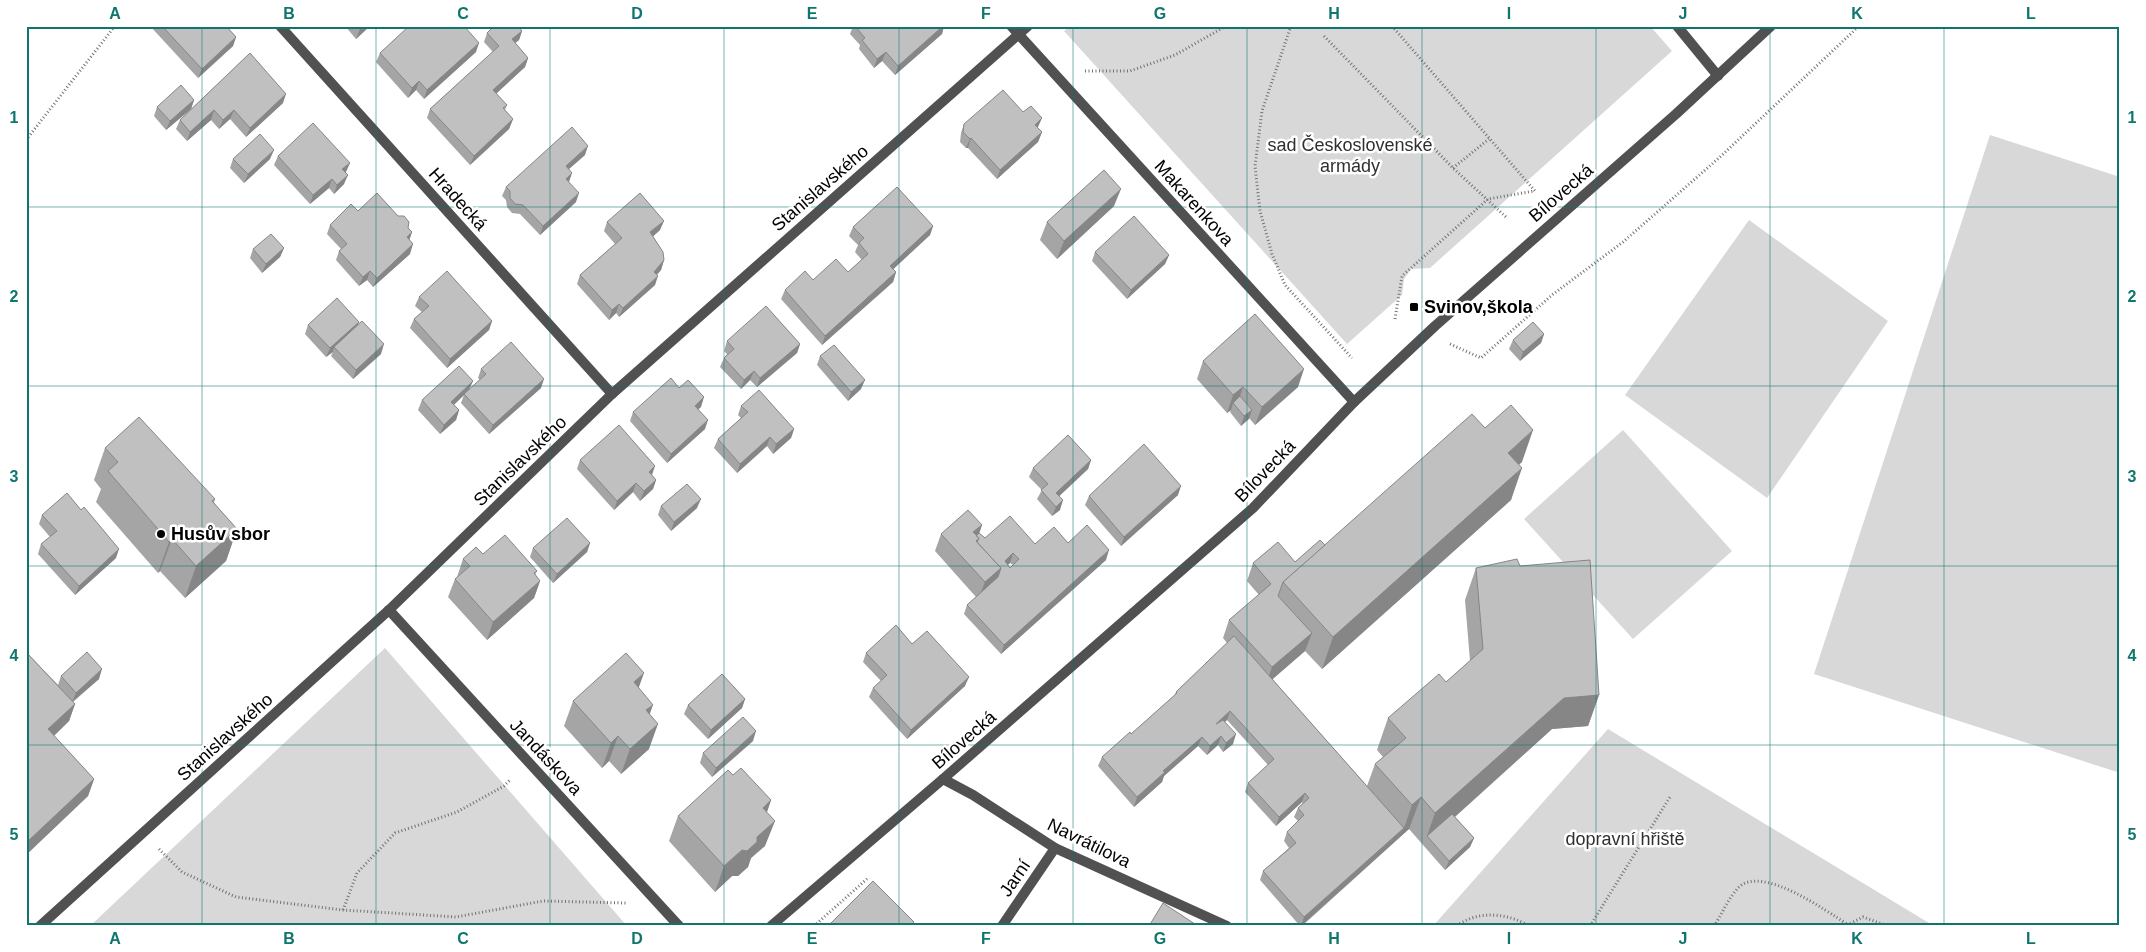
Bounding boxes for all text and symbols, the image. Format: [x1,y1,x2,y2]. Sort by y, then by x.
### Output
text: A [109,5,121,22]
text: B [283,5,295,22]
text: C [457,5,469,22]
text: D [631,5,643,22]
text: E [807,5,818,22]
text: F [981,5,991,22]
text: G [1154,5,1166,22]
text: H [1328,5,1340,22]
text: I [1507,5,1511,22]
text: J [1679,5,1687,22]
text: K [1851,5,1863,22]
text: L [2026,5,2036,22]
text: 1 [10,109,19,126]
text: 1 [2128,109,2137,126]
park label: sad Československé armády [1267,134,1433,176]
street label: Stanislavského [768,141,872,235]
street label: Makarenkova [1150,156,1238,251]
street label: Bílovecká [1525,159,1598,226]
street label: Hradecká [425,164,492,235]
text: 2 [10,288,19,305]
text: 2 [2128,288,2137,305]
place label: Svinov,škola [1424,297,1534,317]
marker: Svinov,škola [1408,301,1420,313]
street label: Stanislavského [470,412,570,510]
street label: Bílovecká [1231,435,1300,506]
text: 3 [10,468,19,485]
text: 3 [2128,468,2137,485]
place label: Husův sbor [171,524,270,544]
marker: Husův sbor [155,528,167,540]
text: 4 [10,647,19,664]
text: 4 [2128,647,2137,664]
street label: Stanislavského [173,689,277,785]
street label: Bílovecká [928,706,1001,773]
street label: Jandáskova [506,715,587,800]
street label: Navrátilova [1044,814,1135,872]
text: 5 [10,826,19,843]
text: 5 [2128,826,2137,843]
park label: dopravní hřiště [1565,829,1685,849]
street label: Jarní [996,856,1034,900]
text: A [109,930,121,947]
text: B [283,930,295,947]
text: C [457,930,469,947]
text: D [631,930,643,947]
text: E [807,930,818,947]
text: F [981,930,991,947]
text: G [1154,930,1166,947]
text: H [1328,930,1340,947]
text: I [1507,930,1511,947]
text: J [1679,930,1687,947]
text: K [1851,930,1863,947]
text: L [2026,930,2036,947]

